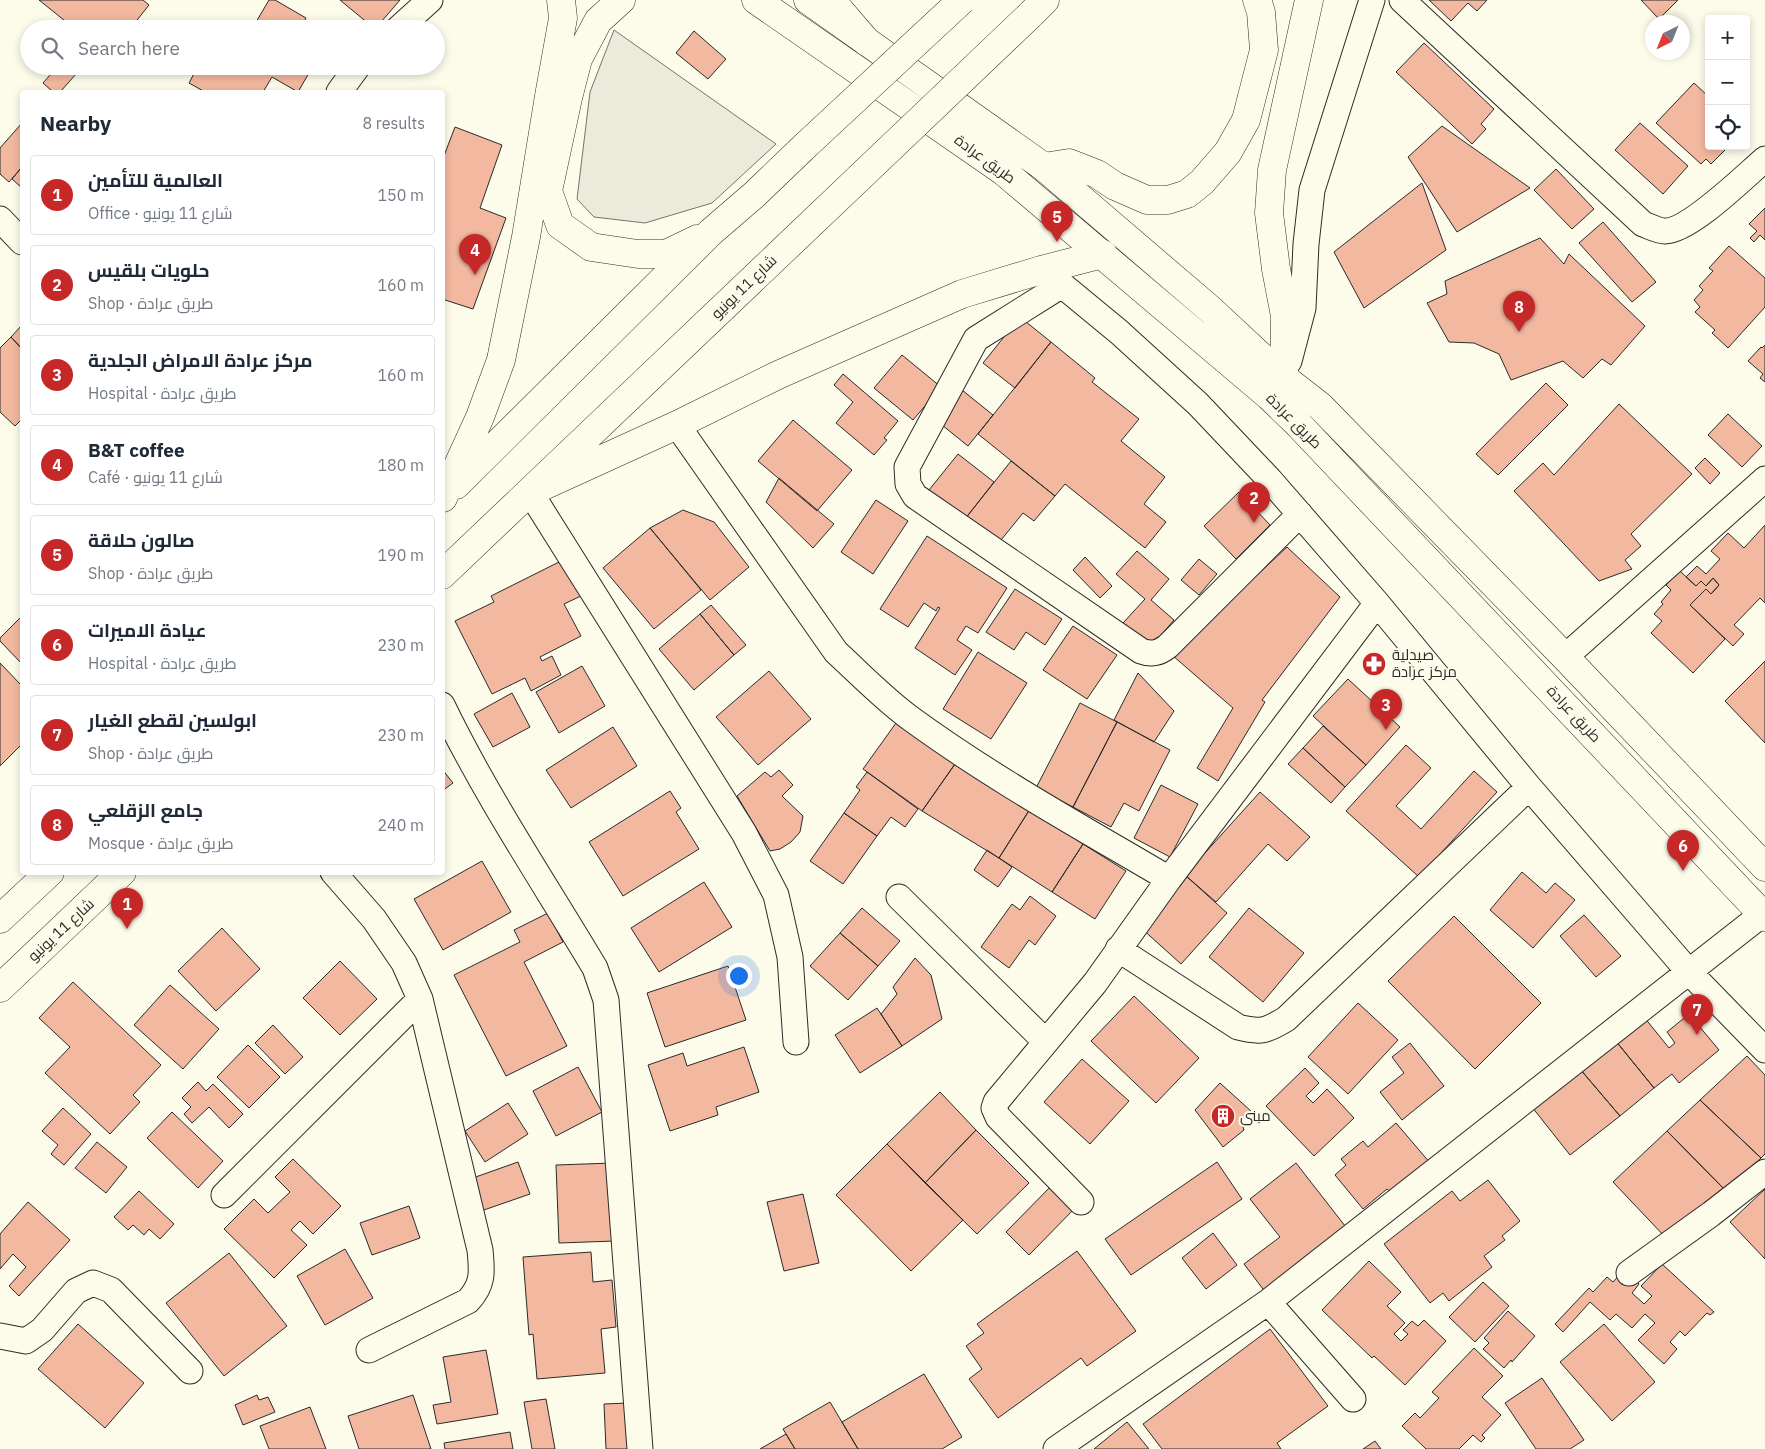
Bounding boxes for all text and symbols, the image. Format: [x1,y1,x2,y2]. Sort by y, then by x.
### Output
north arrow [1645,15,1690,60]
map controls [1705,15,1750,150]
button: + [1705,15,1750,60]
search box [20,20,445,75]
icon: search [38,34,66,62]
text: Search here [78,36,180,60]
button: − [1705,60,1750,105]
button: locate [1705,105,1750,150]
text: Nearby [40,109,111,137]
text: 8 results [362,113,425,133]
street label: طريق عرادة [950,130,1020,188]
text: العالمية للتأمين [88,168,223,192]
text: 1 [52,185,62,205]
text: 150 m [377,185,424,205]
pin: 5 [1041,201,1073,242]
text: Office · شارع 11 يونيو [88,203,233,223]
pin: 4 [459,234,491,275]
street label: شارع 11 يونيو [707,251,782,324]
text: حلويات بلقيس [88,258,210,282]
text: 2 [52,275,62,295]
text: 160 m [377,275,424,295]
pin: 8 [1503,291,1535,332]
text: Shop · طريق عرادة [88,293,213,313]
text: مركز عرادة الامراض الجلدية [88,348,313,372]
text: 3 [52,365,62,385]
text: 160 m [377,365,424,385]
text: Hospital · طريق عرادة [88,383,237,403]
street label: طريق عرادة [1262,389,1326,453]
text: B&T coffee [88,438,185,462]
text: 4 [52,455,62,475]
text: 180 m [377,455,424,475]
text: Café · شارع 11 يونيو [88,467,223,487]
pin: 2 [1238,482,1270,523]
text: صالون حلاقة [88,528,194,552]
text: 5 [52,545,62,565]
text: 190 m [377,545,424,565]
text: Shop · طريق عرادة [88,563,213,583]
text: عيادة الاميرات [88,618,206,642]
text: 6 [52,635,62,655]
text: 230 m [377,635,424,655]
place label: صيدلية مركز عرادة [1392,645,1457,681]
pharmacy icon: صيدلية مركز عرادة [1361,651,1387,677]
text: Hospital · طريق عرادة [88,653,237,673]
street label: طريق عرادة [1542,681,1606,747]
pin: 3 [1370,689,1402,730]
text: ابولسين لقطع الغيار [88,708,257,732]
text: 7 [52,725,62,745]
text: 230 m [377,725,424,745]
text: Shop · طريق عرادة [88,743,213,763]
text: جامع الزقلعي [88,798,203,822]
text: 8 [52,815,62,835]
text: 240 m [377,815,424,835]
pin: 6 [1667,830,1699,871]
text: Mosque · طريق عرادة [88,833,234,853]
pin: 1 [111,888,143,929]
street label: شارع 11 يونيو [23,894,99,967]
your location [726,963,752,989]
pin: 7 [1681,994,1713,1035]
building icon: مبنى [1210,1103,1236,1129]
place label: مبنى [1240,1106,1271,1126]

